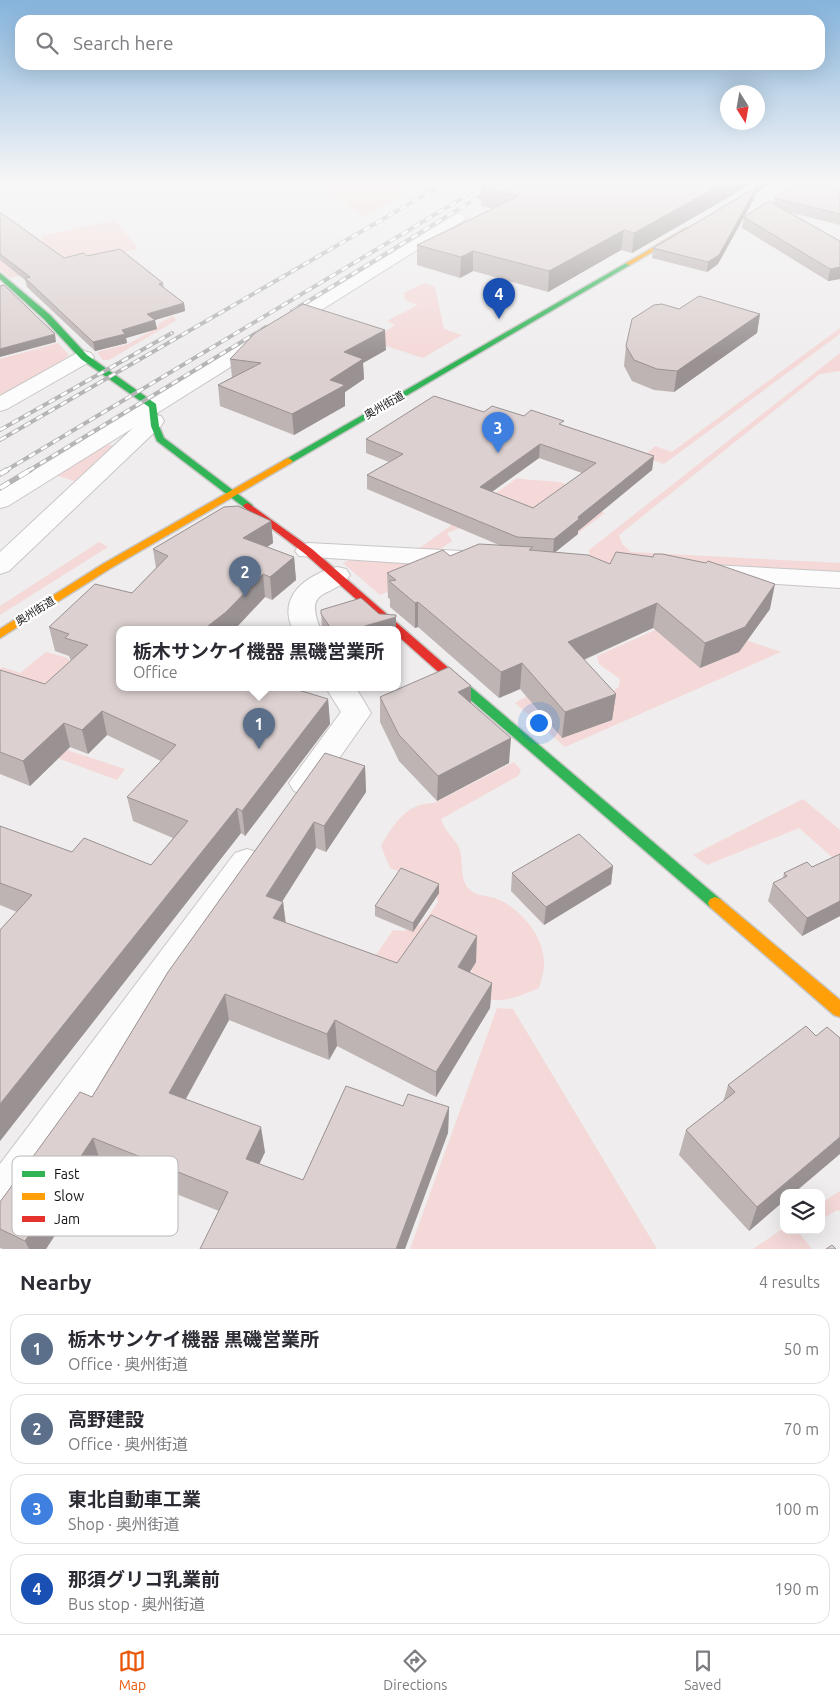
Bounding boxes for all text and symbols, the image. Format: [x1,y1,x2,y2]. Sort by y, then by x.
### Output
search box [15,15,825,70]
icon: search [33,29,61,57]
text: Search here [73,32,173,54]
north arrow [720,85,765,130]
pin: 4 [483,278,515,319]
street label: 奥州街道 [362,389,406,421]
pin: 3 [482,412,514,453]
pin: 2 [229,556,261,597]
street label: 奥州街道 [13,594,57,628]
popup [116,626,401,691]
text: 栃木サンケイ機器 黒磯営業所 [133,640,384,662]
text: Office [133,663,178,681]
pin: 1 [243,708,275,749]
your location [526,710,552,736]
legend [12,1156,178,1236]
text: Fast [54,1166,80,1182]
text: Slow [54,1188,84,1204]
map controls [780,1189,825,1234]
button: layers [780,1189,825,1234]
text: Jam [54,1211,80,1227]
text: Nearby [20,1270,91,1294]
text: 4 results [759,1273,820,1291]
text: 栃木サンケイ機器 黒磯営業所 [68,1328,319,1350]
text: 1 [32,1340,42,1358]
text: 50 m [783,1340,819,1358]
text: Office · 奥州街道 [68,1355,188,1373]
text: 高野建設 [68,1408,144,1430]
text: 2 [32,1420,42,1438]
text: 70 m [783,1420,819,1438]
text: Office · 奥州街道 [68,1435,188,1453]
text: 東北自動車工業 [68,1488,201,1510]
text: 3 [32,1500,42,1518]
text: 100 m [774,1500,819,1518]
text: Shop · 奥州街道 [68,1515,180,1533]
text: 那須グリコ乳業前 [68,1568,220,1590]
text: 4 [32,1580,42,1598]
text: 190 m [774,1580,819,1598]
text: Bus stop · 奥州街道 [68,1595,205,1613]
tab: Map [118,1647,146,1693]
tab: Directions [383,1647,447,1693]
tab: Saved [684,1647,722,1693]

